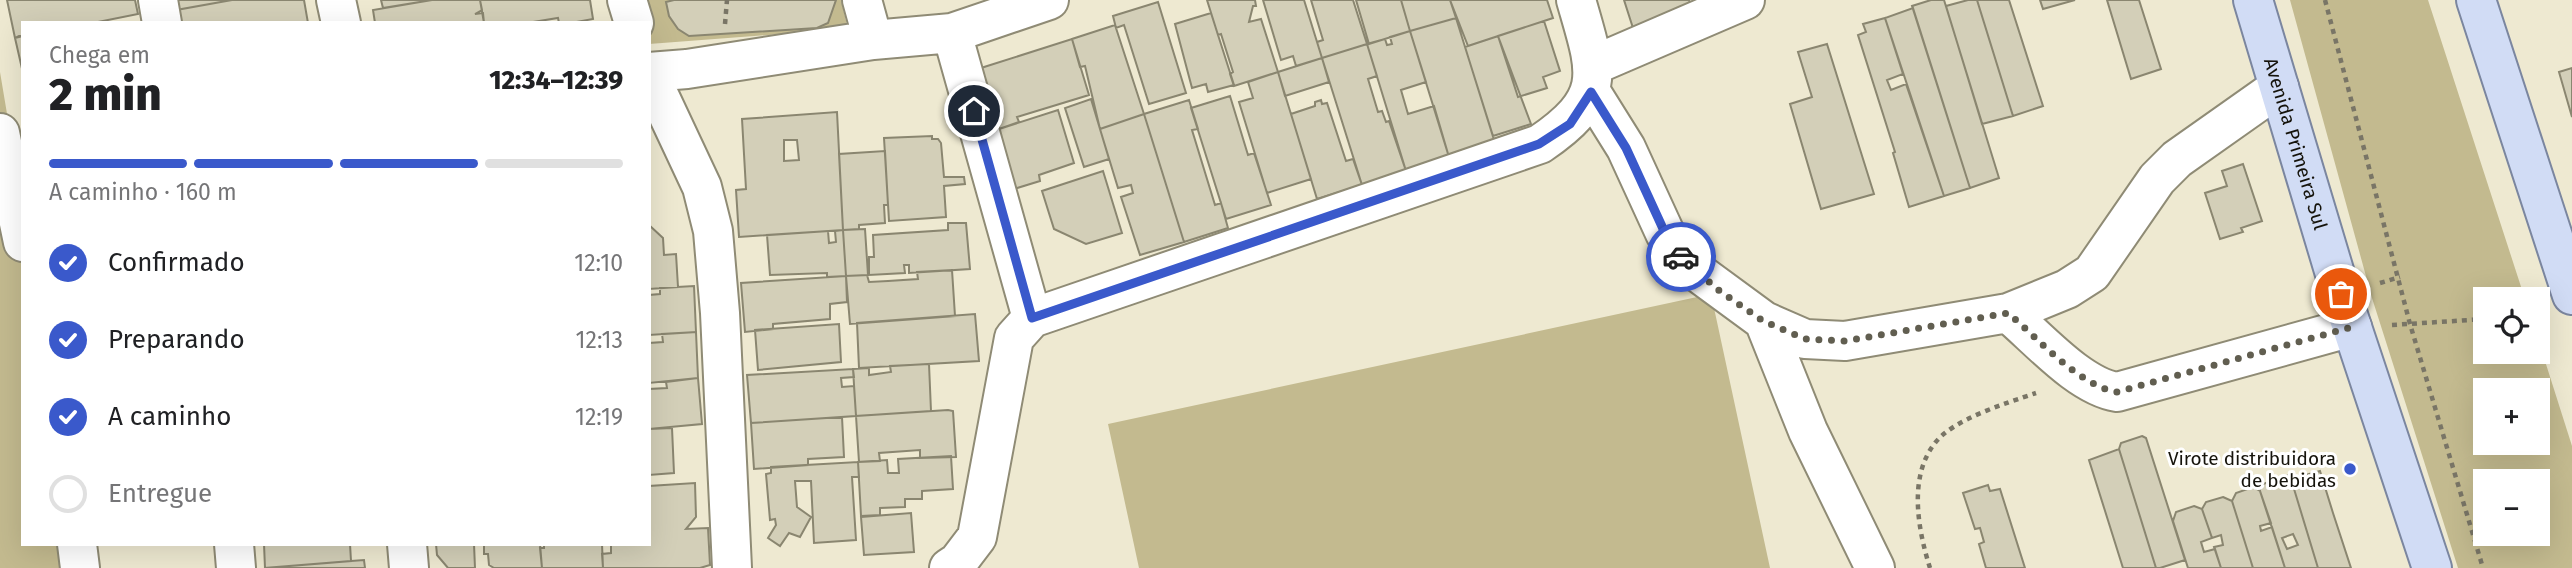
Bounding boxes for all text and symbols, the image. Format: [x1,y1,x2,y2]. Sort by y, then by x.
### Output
text: Chega em [49,41,150,69]
street label: Avenida Primeira Sul [2259,55,2332,233]
text: 12:34–12:39 [489,65,623,96]
text: 2 min [49,67,162,122]
pin [944,81,1004,141]
icon: home [955,92,993,130]
text: A caminho · 160 m [49,178,237,206]
courier [1646,222,1716,292]
icon: car [1662,238,1700,276]
icon: check [49,244,87,282]
text: Confirmado [108,247,245,278]
text: 12:10 [574,249,623,277]
pin [2311,264,2371,324]
icon: bag [2322,275,2360,313]
map controls [2473,287,2550,546]
button: locate [2473,287,2550,364]
icon: check [49,321,87,359]
text: Preparando [108,324,245,355]
text: 12:13 [576,326,623,354]
button: + [2473,378,2550,455]
icon: check [49,398,87,436]
text: A caminho [108,401,231,432]
text: 12:19 [575,403,623,431]
place label: Virote distribuidora de bebidas [2168,447,2336,492]
marker: Virote distribuidora de bebidas [2342,461,2358,477]
button: − [2473,469,2550,546]
text: Entregue [108,478,212,509]

